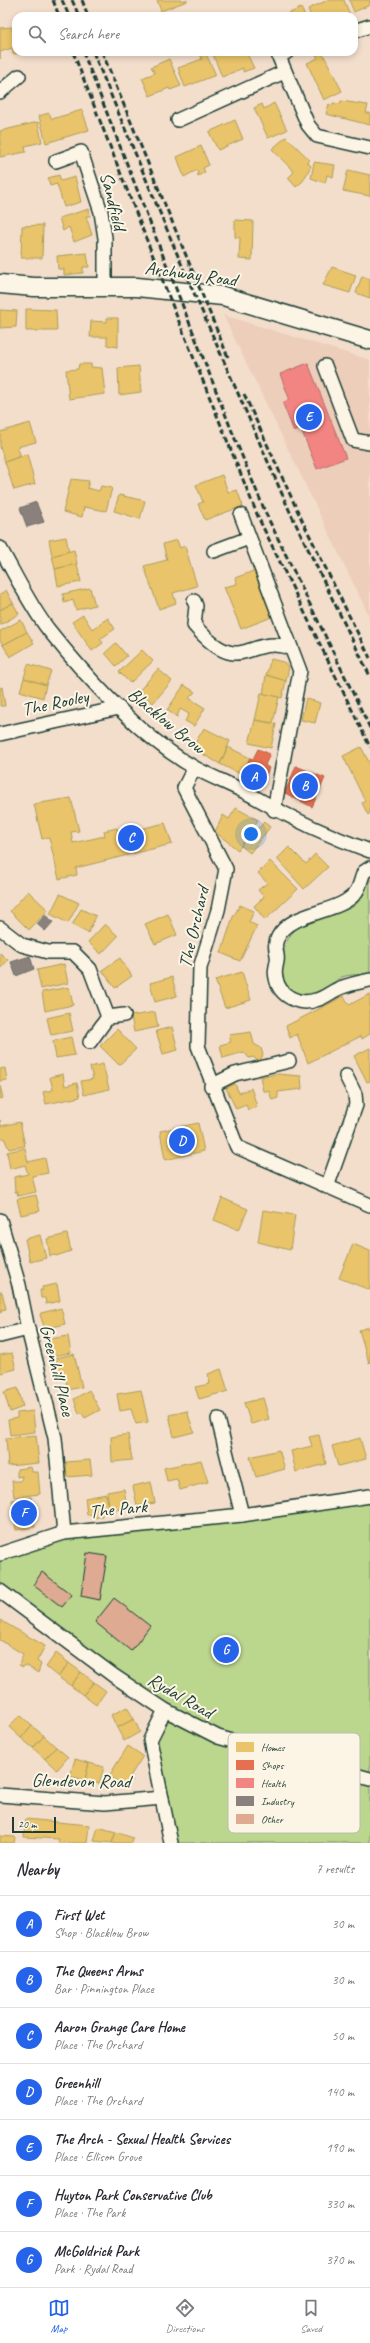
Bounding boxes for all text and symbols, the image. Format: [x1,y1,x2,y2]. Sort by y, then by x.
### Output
search box [12,12,358,56]
icon: search [26,23,48,45]
text: Search here [58,25,119,44]
street label: Sandfield [94,170,133,236]
street label: Archway Road [143,256,241,293]
pin: E [296,402,322,432]
street label: Blacklow Brow [123,682,212,761]
street label: The Rooley [20,684,92,722]
pin: A [241,762,267,792]
pin: B [292,771,318,801]
pin: C [118,823,144,853]
your location [241,824,261,844]
street label: The Orchard [173,882,216,970]
pin: D [169,1126,195,1156]
street label: Greenhill Place [34,1322,80,1420]
street label: The Park [88,1494,150,1524]
pin: F [11,1498,37,1528]
pin: G [213,1635,239,1665]
street label: Rydal Road [143,1668,221,1726]
legend [228,1733,360,1833]
text: Homes [261,1740,286,1754]
text: Shops [261,1758,285,1772]
street label: Glendevon Road [31,1768,133,1794]
text: Health [261,1776,287,1790]
text: Industry [261,1794,295,1808]
text: Other [261,1812,284,1826]
scale bar [12,1815,56,1834]
text: 20 m [18,1817,37,1831]
text: Nearby [16,1859,59,1880]
text: 7 results [316,1861,354,1877]
text: First Wet [54,1906,104,1925]
text: A [26,1916,32,1932]
text: 30 m [332,1916,354,1932]
text: Shop · Blacklow Brow [54,1925,148,1941]
text: The Queens Arms [54,1962,142,1981]
text: B [26,1972,32,1988]
text: 30 m [332,1972,354,1988]
text: Bar · Pinnington Place [54,1981,154,1997]
text: Aaron Grange Care Home [54,2018,185,2037]
text: C [26,2028,32,2044]
text: 50 m [332,2028,354,2044]
text: Place · The Orchard [54,2037,142,2053]
text: Greenhill [54,2074,99,2093]
text: D [25,2084,33,2100]
text: 140 m [326,2084,354,2100]
text: Place · The Orchard [54,2093,142,2109]
text: The Arch - Sexual Health Services [54,2130,230,2149]
text: E [26,2140,32,2156]
text: 190 m [326,2140,354,2156]
text: Place · Ellison Grove [54,2149,141,2165]
text: Huyton Park Conservative Club [54,2186,212,2205]
text: F [26,2196,32,2212]
text: 330 m [326,2196,354,2212]
text: Place · The Park [54,2205,125,2221]
text: McGoldrick Park [54,2242,139,2261]
text: G [26,2252,32,2268]
text: 370 m [326,2252,354,2268]
text: Park · Rydal Road [54,2261,133,2277]
tab: Map [48,2297,70,2335]
tab: Directions [166,2297,204,2335]
tab: Saved [300,2297,322,2335]

